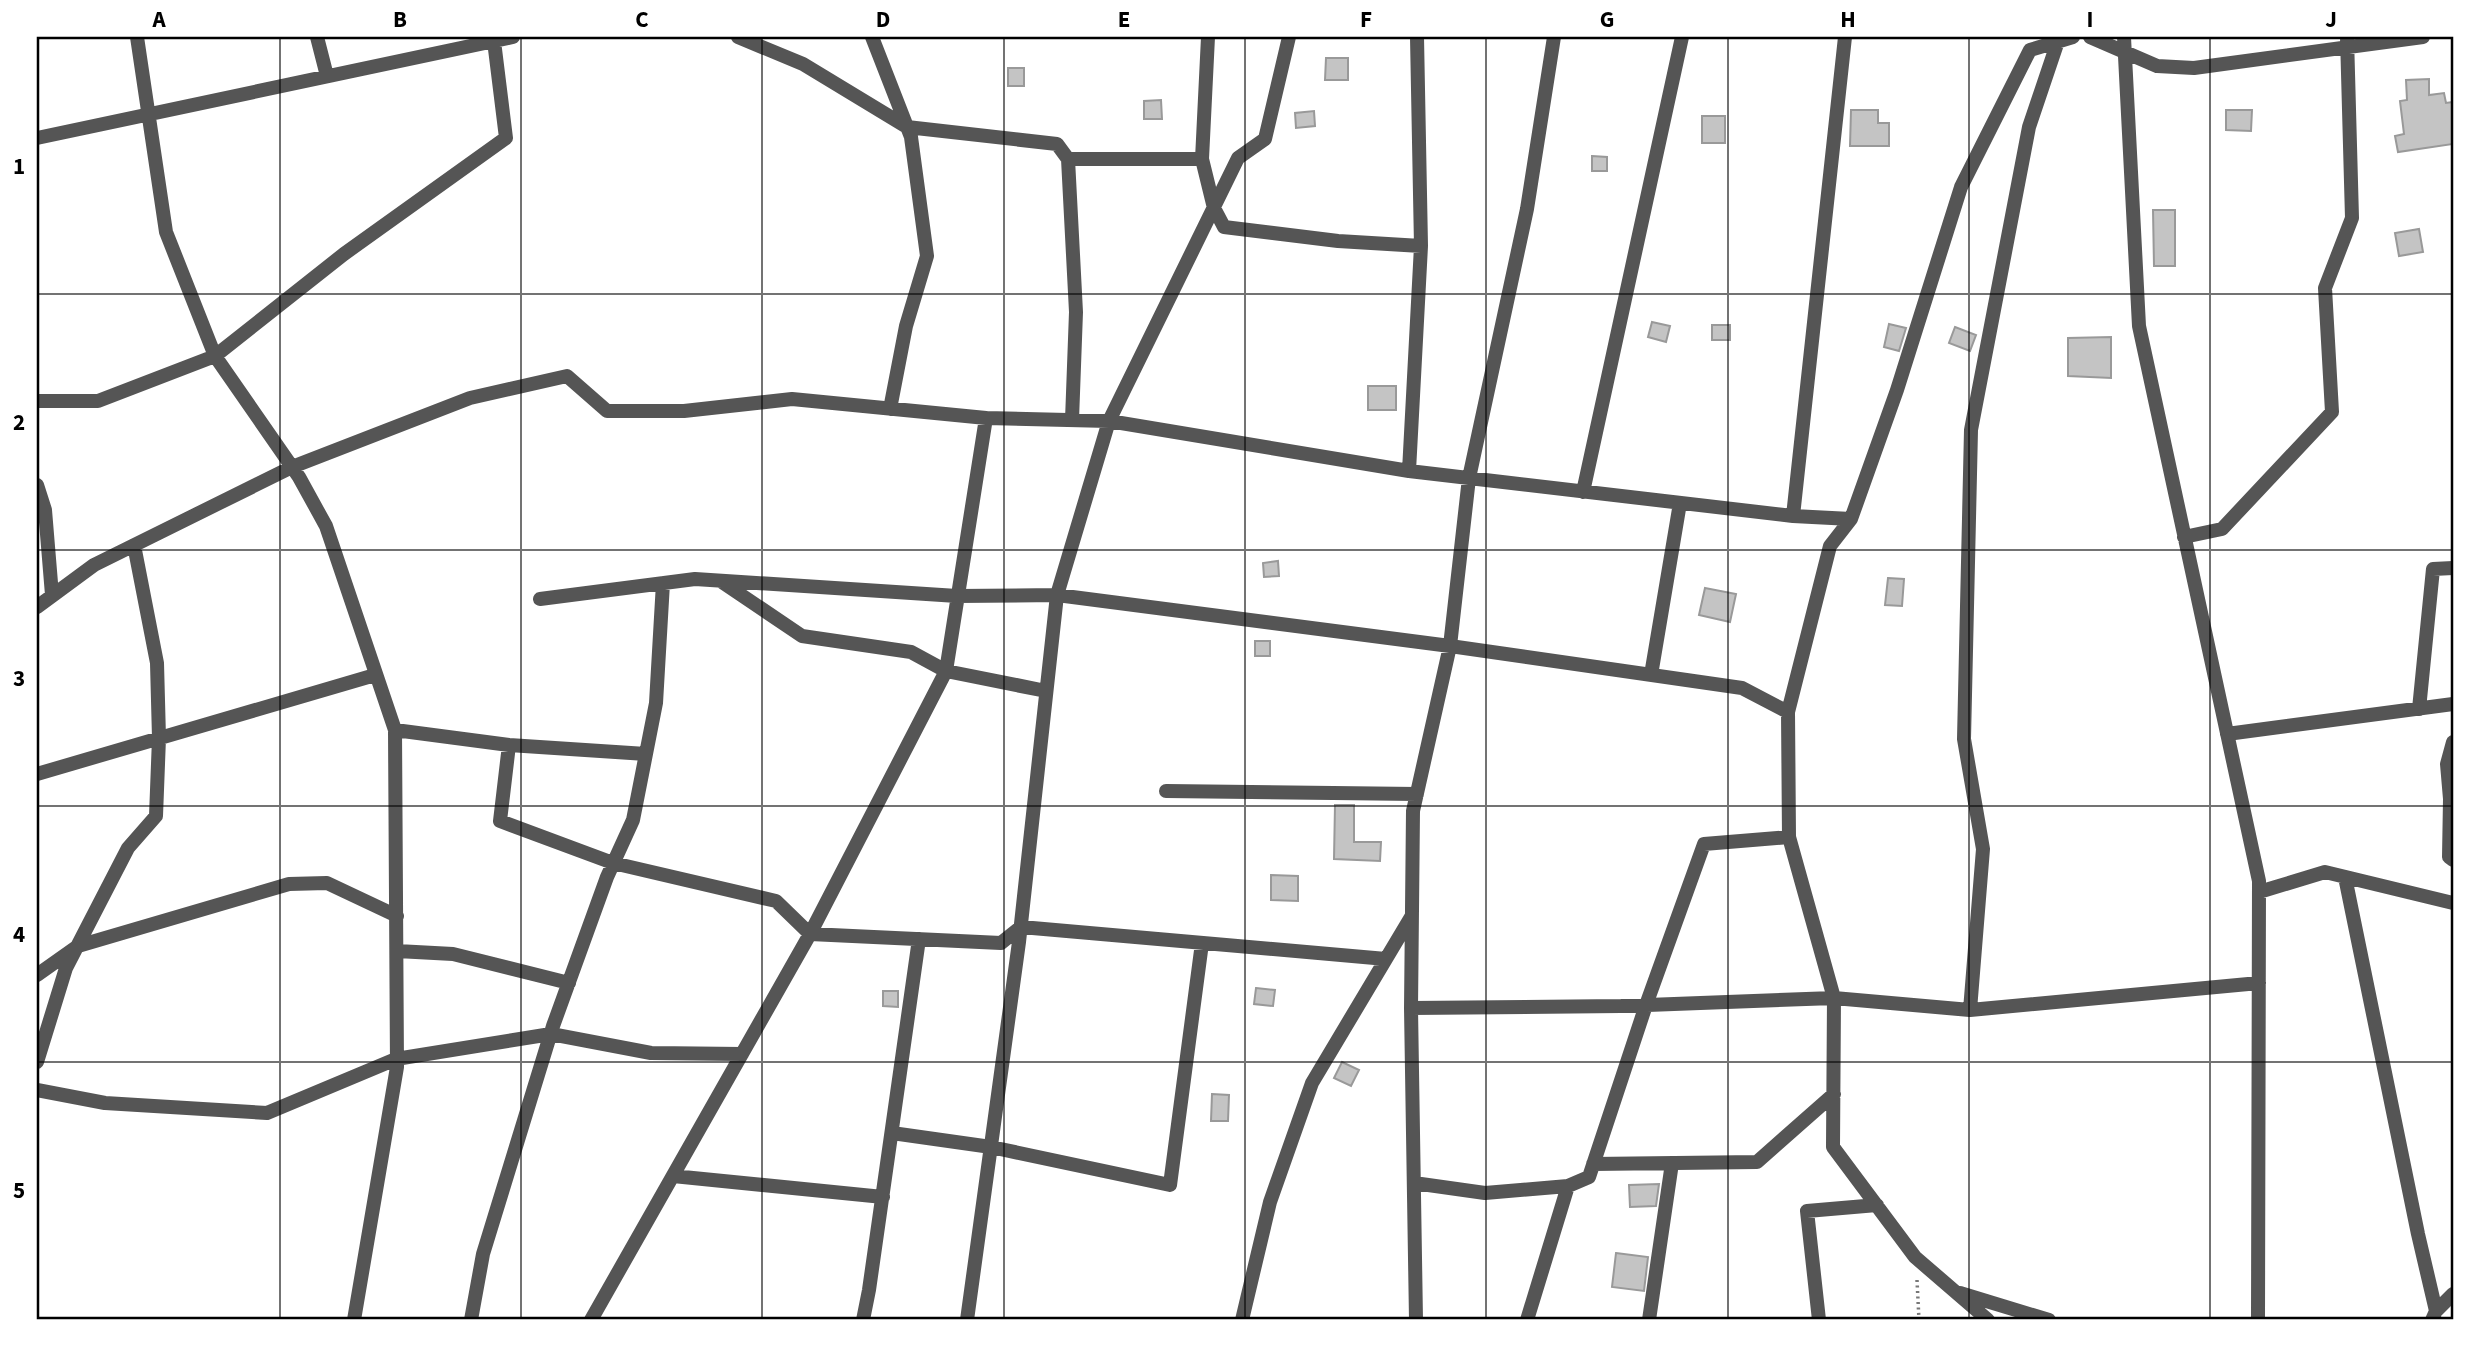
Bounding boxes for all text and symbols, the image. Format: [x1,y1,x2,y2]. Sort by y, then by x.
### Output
text: A [151,3,166,36]
text: B [393,3,407,36]
text: C [635,3,649,36]
text: D [876,3,890,36]
text: E [1118,3,1130,36]
text: F [1360,3,1372,36]
text: G [1600,3,1614,36]
text: H [1840,3,1856,36]
text: I [2087,3,2093,36]
text: J [2325,3,2337,36]
text: 1 [13,150,25,183]
text: 2 [13,406,25,439]
text: 3 [13,662,25,695]
text: 4 [13,918,25,951]
text: 5 [13,1174,25,1207]

